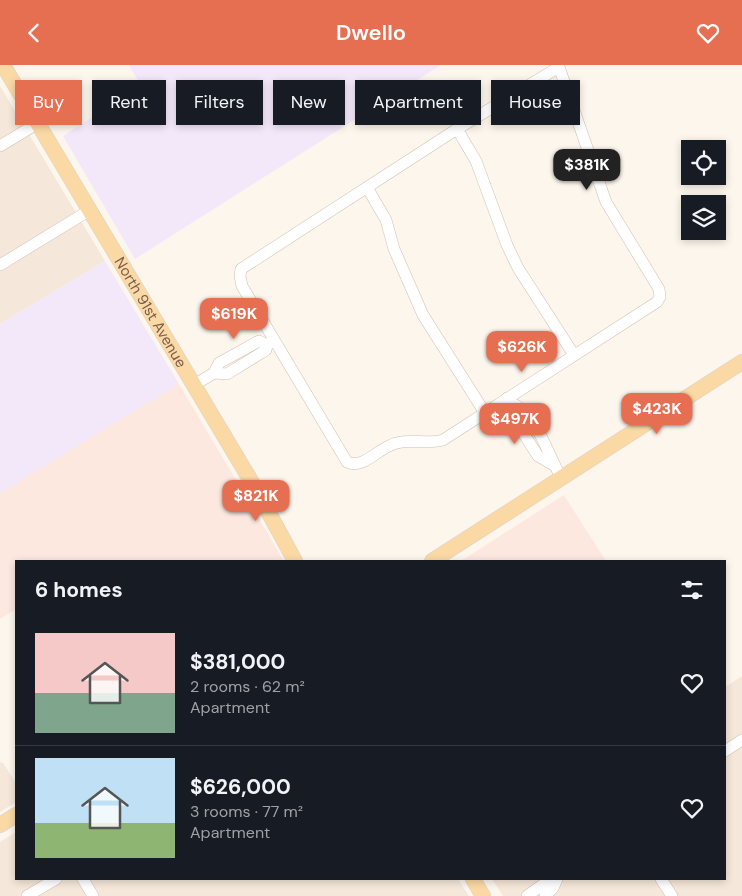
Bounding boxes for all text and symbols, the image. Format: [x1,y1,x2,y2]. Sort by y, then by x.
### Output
text: Dwello [336,18,406,47]
icon: back [20,19,48,47]
icon: heart [694,19,722,47]
chip: Buy [15,80,82,125]
chip: Rent [92,80,166,125]
chip: Filters [176,80,263,125]
chip: New [273,80,345,125]
chip: Apartment [355,80,481,125]
chip: House [491,80,580,125]
map controls [681,140,726,240]
button: locate [681,140,726,185]
pin: $381K [552,149,622,191]
text: $381K [564,154,610,175]
button: layers [681,195,726,240]
street label: North 91st Avenue [110,253,191,371]
pin: $619K [199,297,269,340]
text: $619K [211,303,257,324]
pin: $626K [487,331,557,373]
text: $626K [497,336,547,357]
pin: $423K [622,393,692,435]
text: $423K [632,398,682,419]
pin: $497K [480,403,550,445]
text: $497K [490,408,540,429]
pin: $821K [221,479,291,522]
text: $821K [233,485,279,506]
text: 6 homes [35,576,123,604]
icon: filters [678,576,706,604]
text: $381,000 [190,648,285,676]
icon: home [75,653,135,713]
icon: heart [678,669,706,697]
text: 2 rooms · 62 m² [190,676,305,697]
text: Apartment [190,697,270,718]
text: $626,000 [190,773,291,801]
icon: home [75,778,135,838]
icon: heart [678,794,706,822]
text: 3 rooms · 77 m² [190,801,303,822]
text: Apartment [190,822,270,843]

